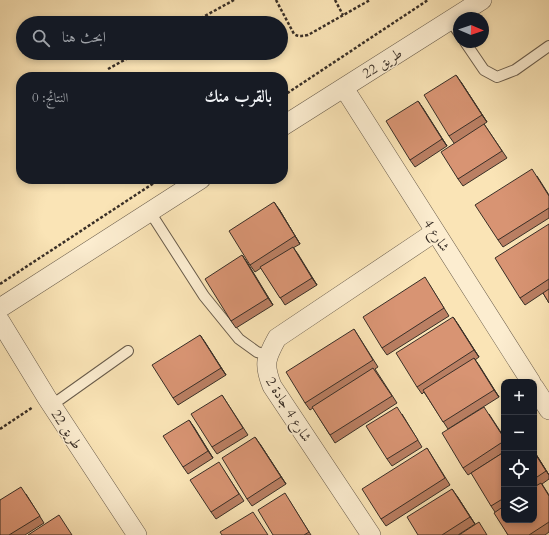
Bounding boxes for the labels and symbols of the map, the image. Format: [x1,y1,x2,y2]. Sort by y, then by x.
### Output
north arrow [453,12,489,48]
street label: طريق 22 [359,44,406,83]
street label: شارع 4 [417,215,454,256]
street label: شارع 4 جادة 2 [259,373,316,446]
street label: طريق 22 [47,406,86,453]

